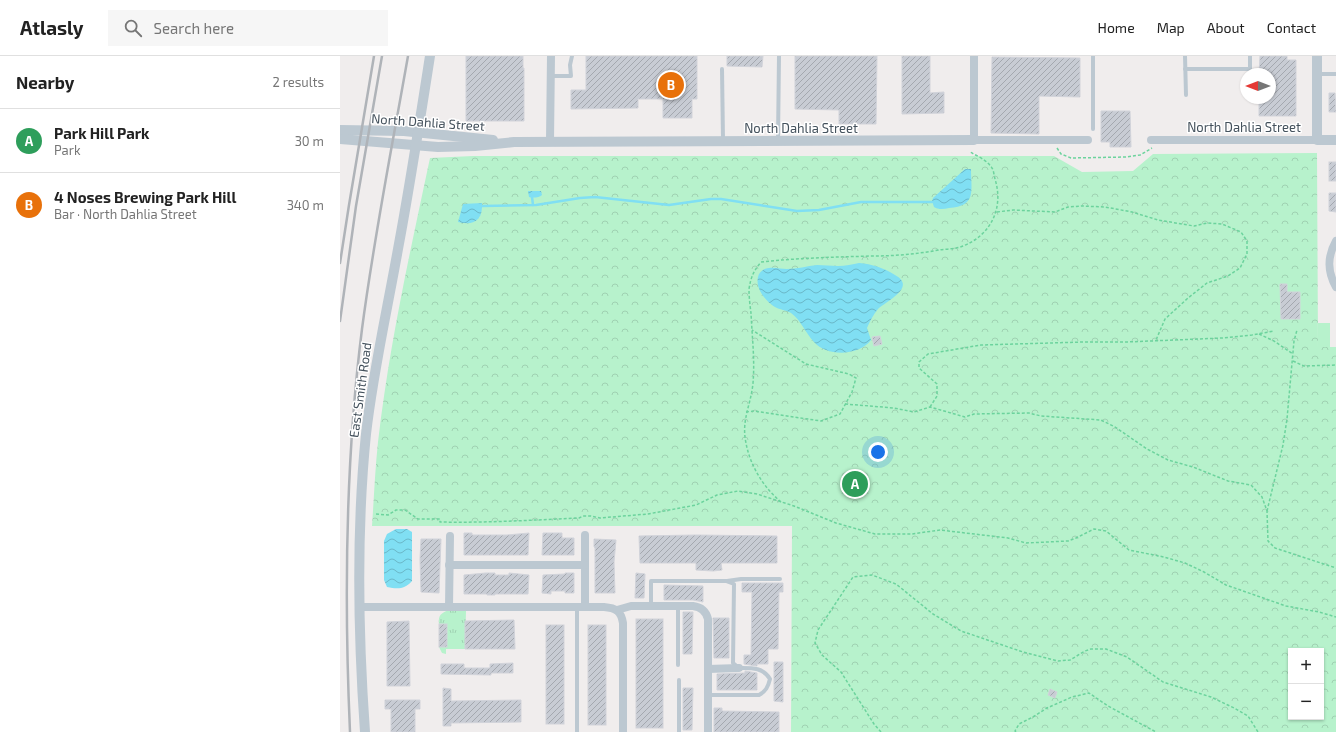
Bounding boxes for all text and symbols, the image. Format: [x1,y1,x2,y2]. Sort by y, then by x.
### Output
search box [108,10,388,46]
text: Atlasly [20,16,84,39]
icon: search [122,17,144,39]
text: Search here [154,19,234,37]
text: Home [1098,19,1135,36]
text: Map [1157,19,1185,36]
text: About [1207,19,1245,36]
text: Contact [1267,19,1316,36]
north arrow [1240,68,1276,104]
pin: B [658,70,684,100]
text: Nearby [16,72,74,92]
text: 2 results [272,74,324,90]
street label: North Dahlia Street [371,110,485,134]
street label: North Dahlia Street [1187,119,1301,135]
street label: North Dahlia Street [744,120,858,136]
text: Park Hill Park [54,124,150,142]
text: A [25,133,33,149]
text: 30 m [295,133,324,149]
text: Park [54,142,81,158]
text: 4 Noses Brewing Park Hill [54,188,236,206]
text: B [25,197,33,213]
text: 340 m [287,197,324,213]
text: Bar · North Dahlia Street [54,206,197,222]
street label: East Smith Road [345,341,375,439]
your location [868,442,888,462]
pin: A [842,469,868,499]
map controls [1288,648,1324,720]
button: + [1288,648,1324,684]
button: − [1288,684,1324,720]

